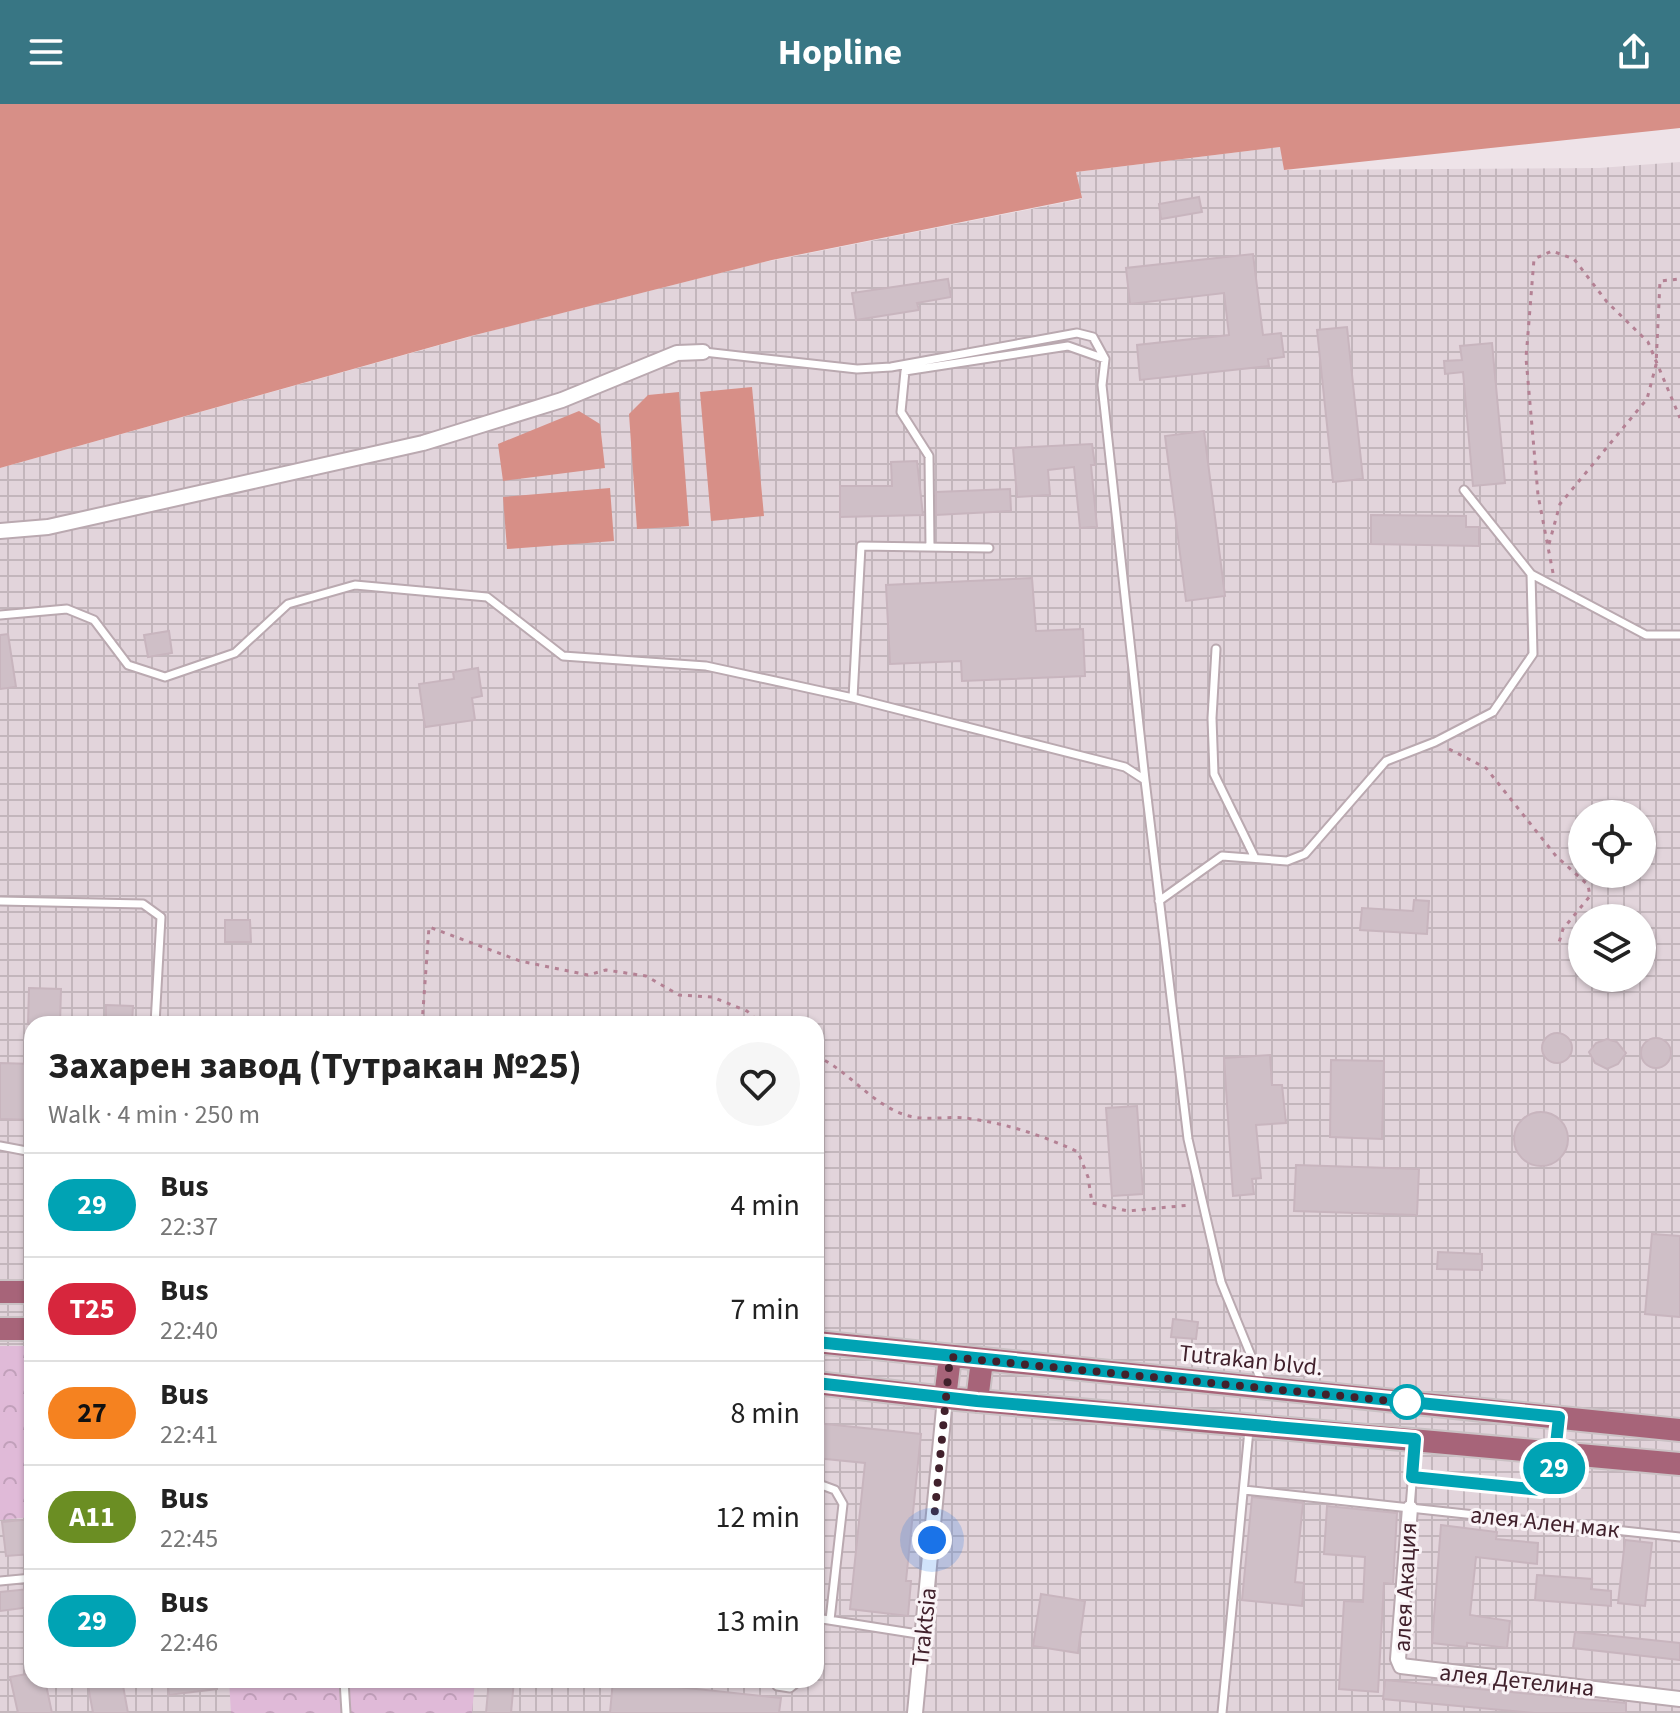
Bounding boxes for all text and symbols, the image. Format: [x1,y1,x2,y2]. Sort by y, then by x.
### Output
text: Hopline [778,27,902,78]
icon: menu [24,30,68,74]
icon: share [1612,30,1656,74]
map controls [1568,800,1656,992]
button: locate [1568,800,1656,888]
button: layers [1568,904,1656,992]
text: Захарен завод (Тутракан №25) [48,1039,582,1093]
button: heart [716,1042,800,1126]
text: Walk · 4 min · 250 m [48,1096,260,1133]
text: Bus [160,1165,208,1208]
text: 4 min [730,1184,800,1227]
text: 29 [77,1185,107,1225]
text: 22:37 [160,1208,218,1245]
text: Bus [160,1269,208,1312]
text: 7 min [730,1288,800,1331]
text: Т25 [69,1289,115,1329]
text: 22:40 [160,1312,218,1349]
street label: Tutrakan blvd. [1177,1336,1325,1385]
text: Bus [160,1373,208,1416]
unlabelled marker [1390,1385,1424,1419]
text: 8 min [730,1392,800,1435]
text: 27 [77,1393,107,1433]
text: 22:41 [160,1416,218,1453]
line badge: 29 [1518,1442,1590,1494]
text: 29 [1539,1448,1569,1488]
text: Bus [160,1477,208,1520]
text: 12 min [716,1496,800,1539]
text: А11 [69,1497,115,1537]
street label: алея Ален мак [1469,1497,1621,1548]
text: 22:45 [160,1520,218,1557]
your location [912,1520,952,1560]
street label: алея Акация [1385,1521,1426,1653]
text: Bus [160,1581,208,1624]
street label: Traktsia [903,1586,946,1668]
text: 13 min [716,1600,800,1643]
text: 29 [77,1601,107,1641]
text: 22:46 [160,1624,218,1661]
street label: алея Детелина [1438,1655,1596,1706]

